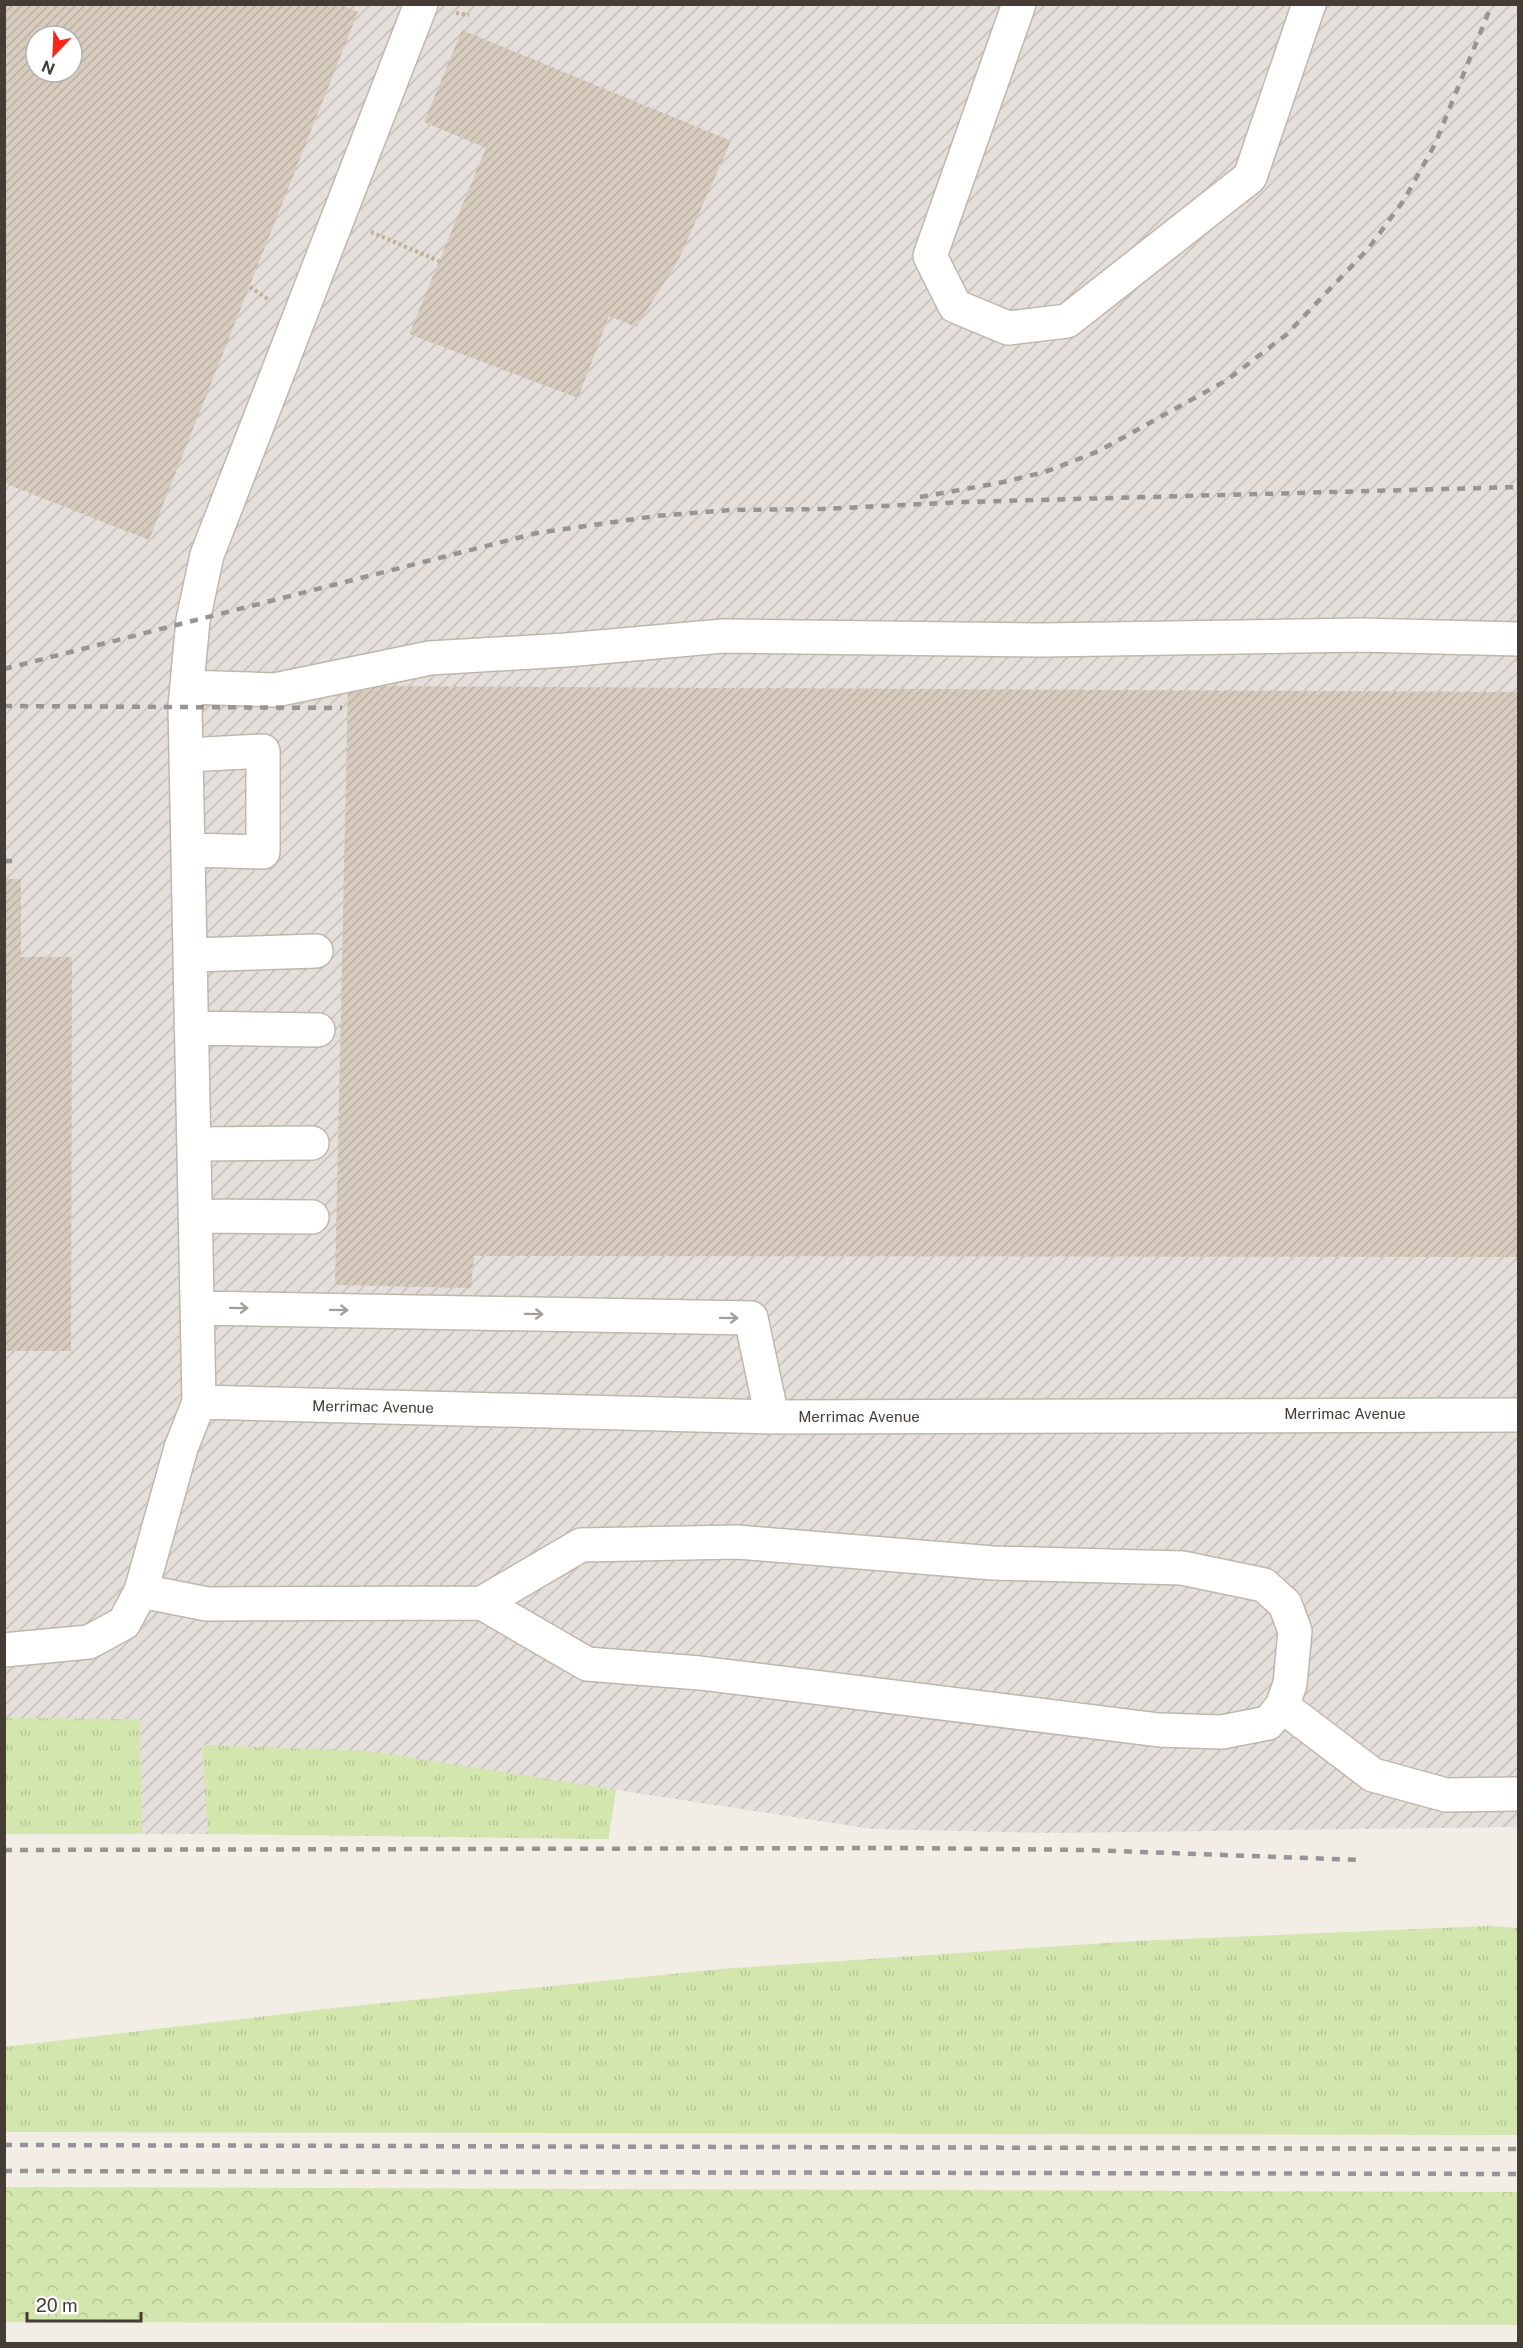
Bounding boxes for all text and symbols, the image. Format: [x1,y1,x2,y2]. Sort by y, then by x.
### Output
north arrow [24,24,84,84]
text: N [39,56,58,79]
one-way arrow [228,1302,248,1314]
one-way arrow [328,1304,348,1316]
one-way arrow [523,1308,543,1320]
one-way arrow [718,1312,738,1323]
street label: Merrimac Avenue [312,1397,434,1416]
street label: Merrimac Avenue [1284,1405,1406,1422]
street label: Merrimac Avenue [798,1408,920,1425]
scale bar [27,2285,141,2323]
text: 20 m [36,2295,78,2316]

